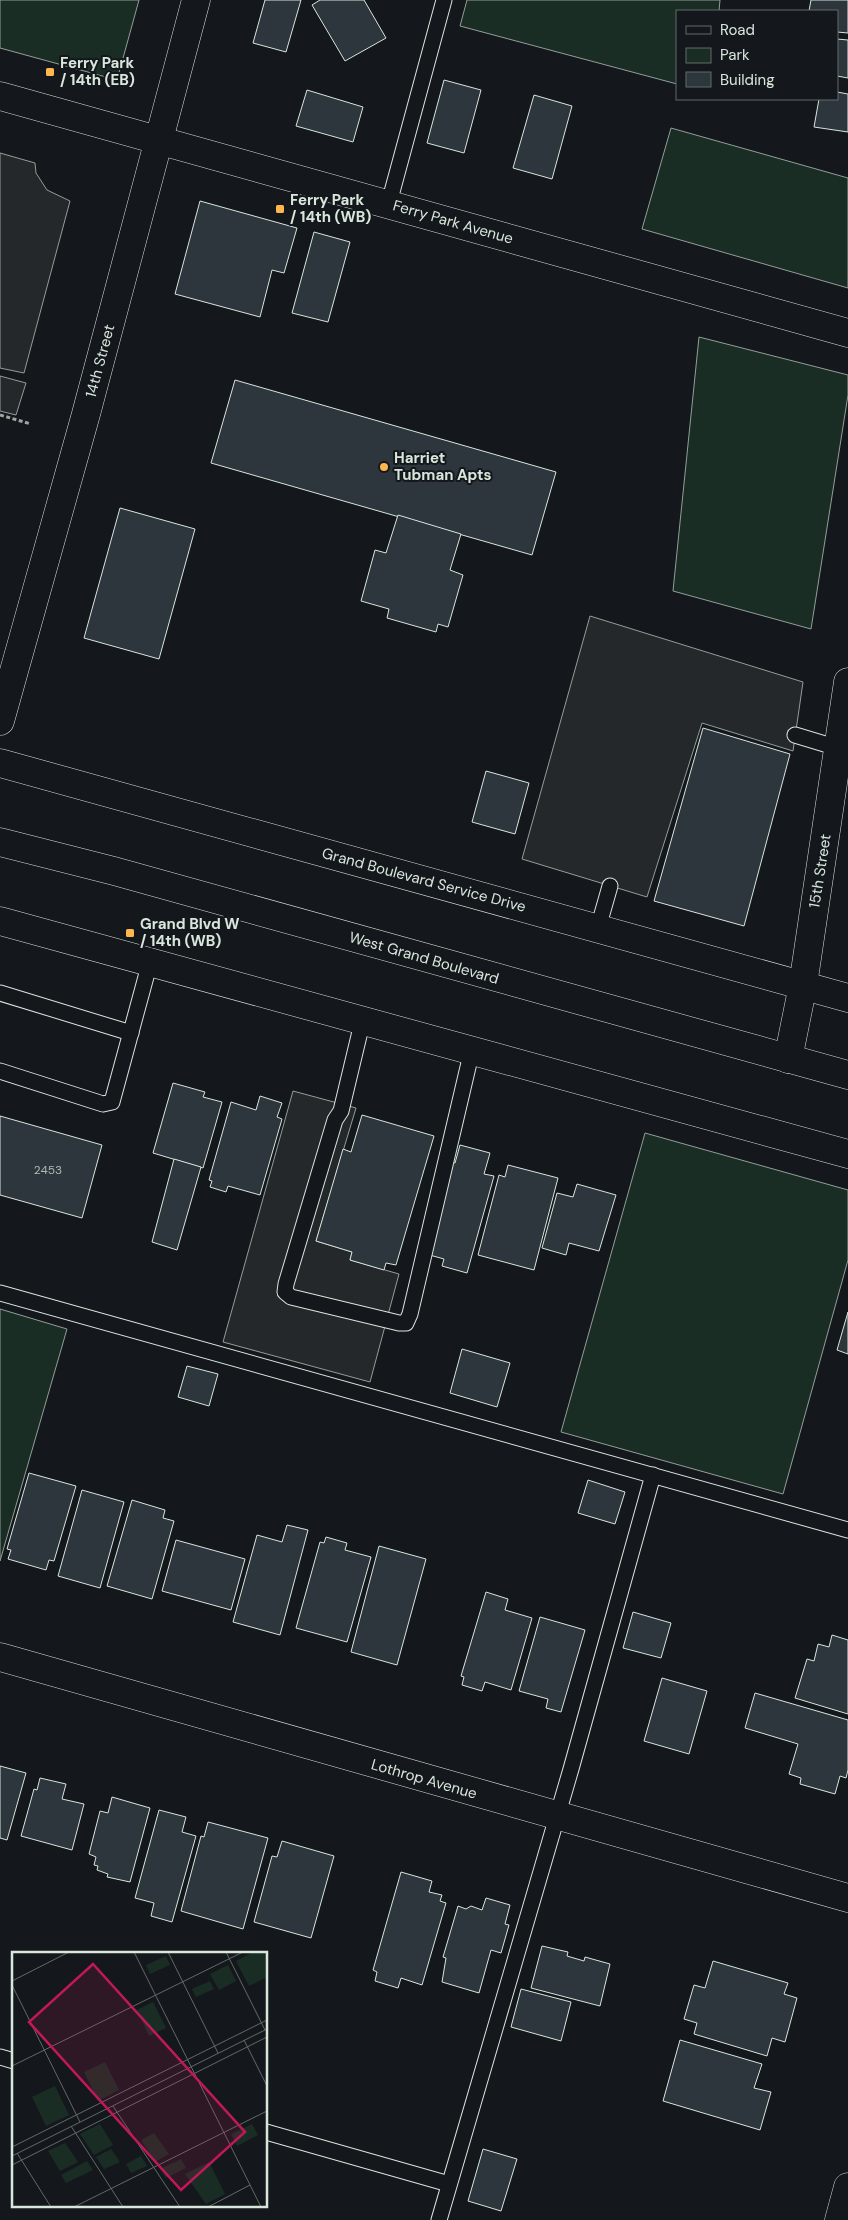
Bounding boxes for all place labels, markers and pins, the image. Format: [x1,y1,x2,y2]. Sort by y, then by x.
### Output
place label: Ferry Park / 14th (EB) [60,53,135,90]
marker: Ferry Park / 14th (EB) [44,66,56,78]
place label: Ferry Park / 14th (WB) [290,190,371,227]
marker: Ferry Park / 14th (WB) [274,203,286,215]
place label: Harriet Tubman Apts [394,448,492,485]
marker: Harriet Tubman Apts [378,461,390,473]
place label: Grand Blvd W / 14th (WB) [140,914,240,951]
marker: Grand Blvd W / 14th (WB) [124,927,136,939]

